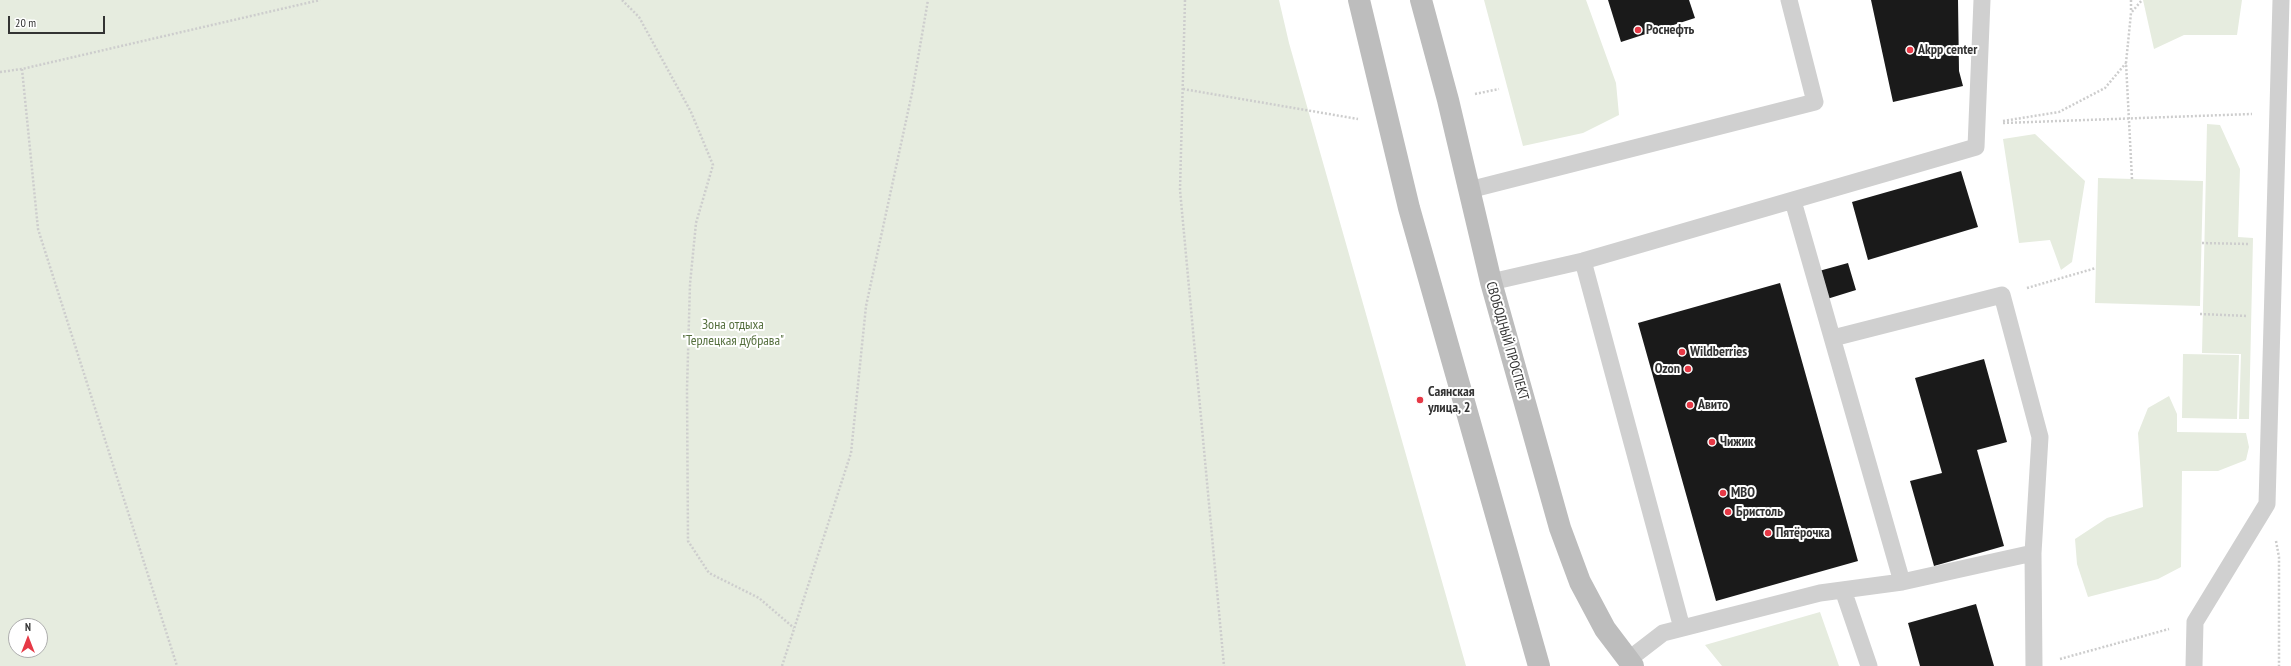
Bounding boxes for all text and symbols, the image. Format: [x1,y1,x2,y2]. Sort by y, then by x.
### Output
scale bar [10,8,107,34]
text: 20 m [15,15,36,30]
place label: Роснефть [1646,22,1694,38]
marker: Роснефть [1633,25,1643,35]
place label: Akpp center [1918,42,1977,58]
marker: Akpp center [1905,45,1915,55]
street label: СВОБОДНЫЙ ПРОСПЕКТ [1482,280,1532,402]
park label: Зона отдыха "Терлецкая дубрава" [682,317,784,350]
place label: Wildberries [1690,344,1747,360]
marker: Wildberries [1677,347,1687,357]
place label: Ozon [1655,361,1680,377]
marker: Ozon [1683,364,1693,374]
place label: Саянская улица, 2 [1428,384,1475,416]
marker: Саянская улица, 2 [1415,395,1425,405]
place label: Авито [1698,397,1728,413]
marker: Авито [1685,400,1695,410]
place label: Чижик [1720,434,1754,450]
marker: Чижик [1707,437,1717,447]
place label: МВО [1731,485,1755,501]
marker: МВО [1718,488,1728,498]
place label: Бристоль [1736,504,1783,520]
marker: Бристоль [1723,507,1733,517]
place label: Пятёрочка [1776,525,1830,541]
marker: Пятёрочка [1763,528,1773,538]
north arrow [8,618,48,658]
text: N [25,620,31,634]

